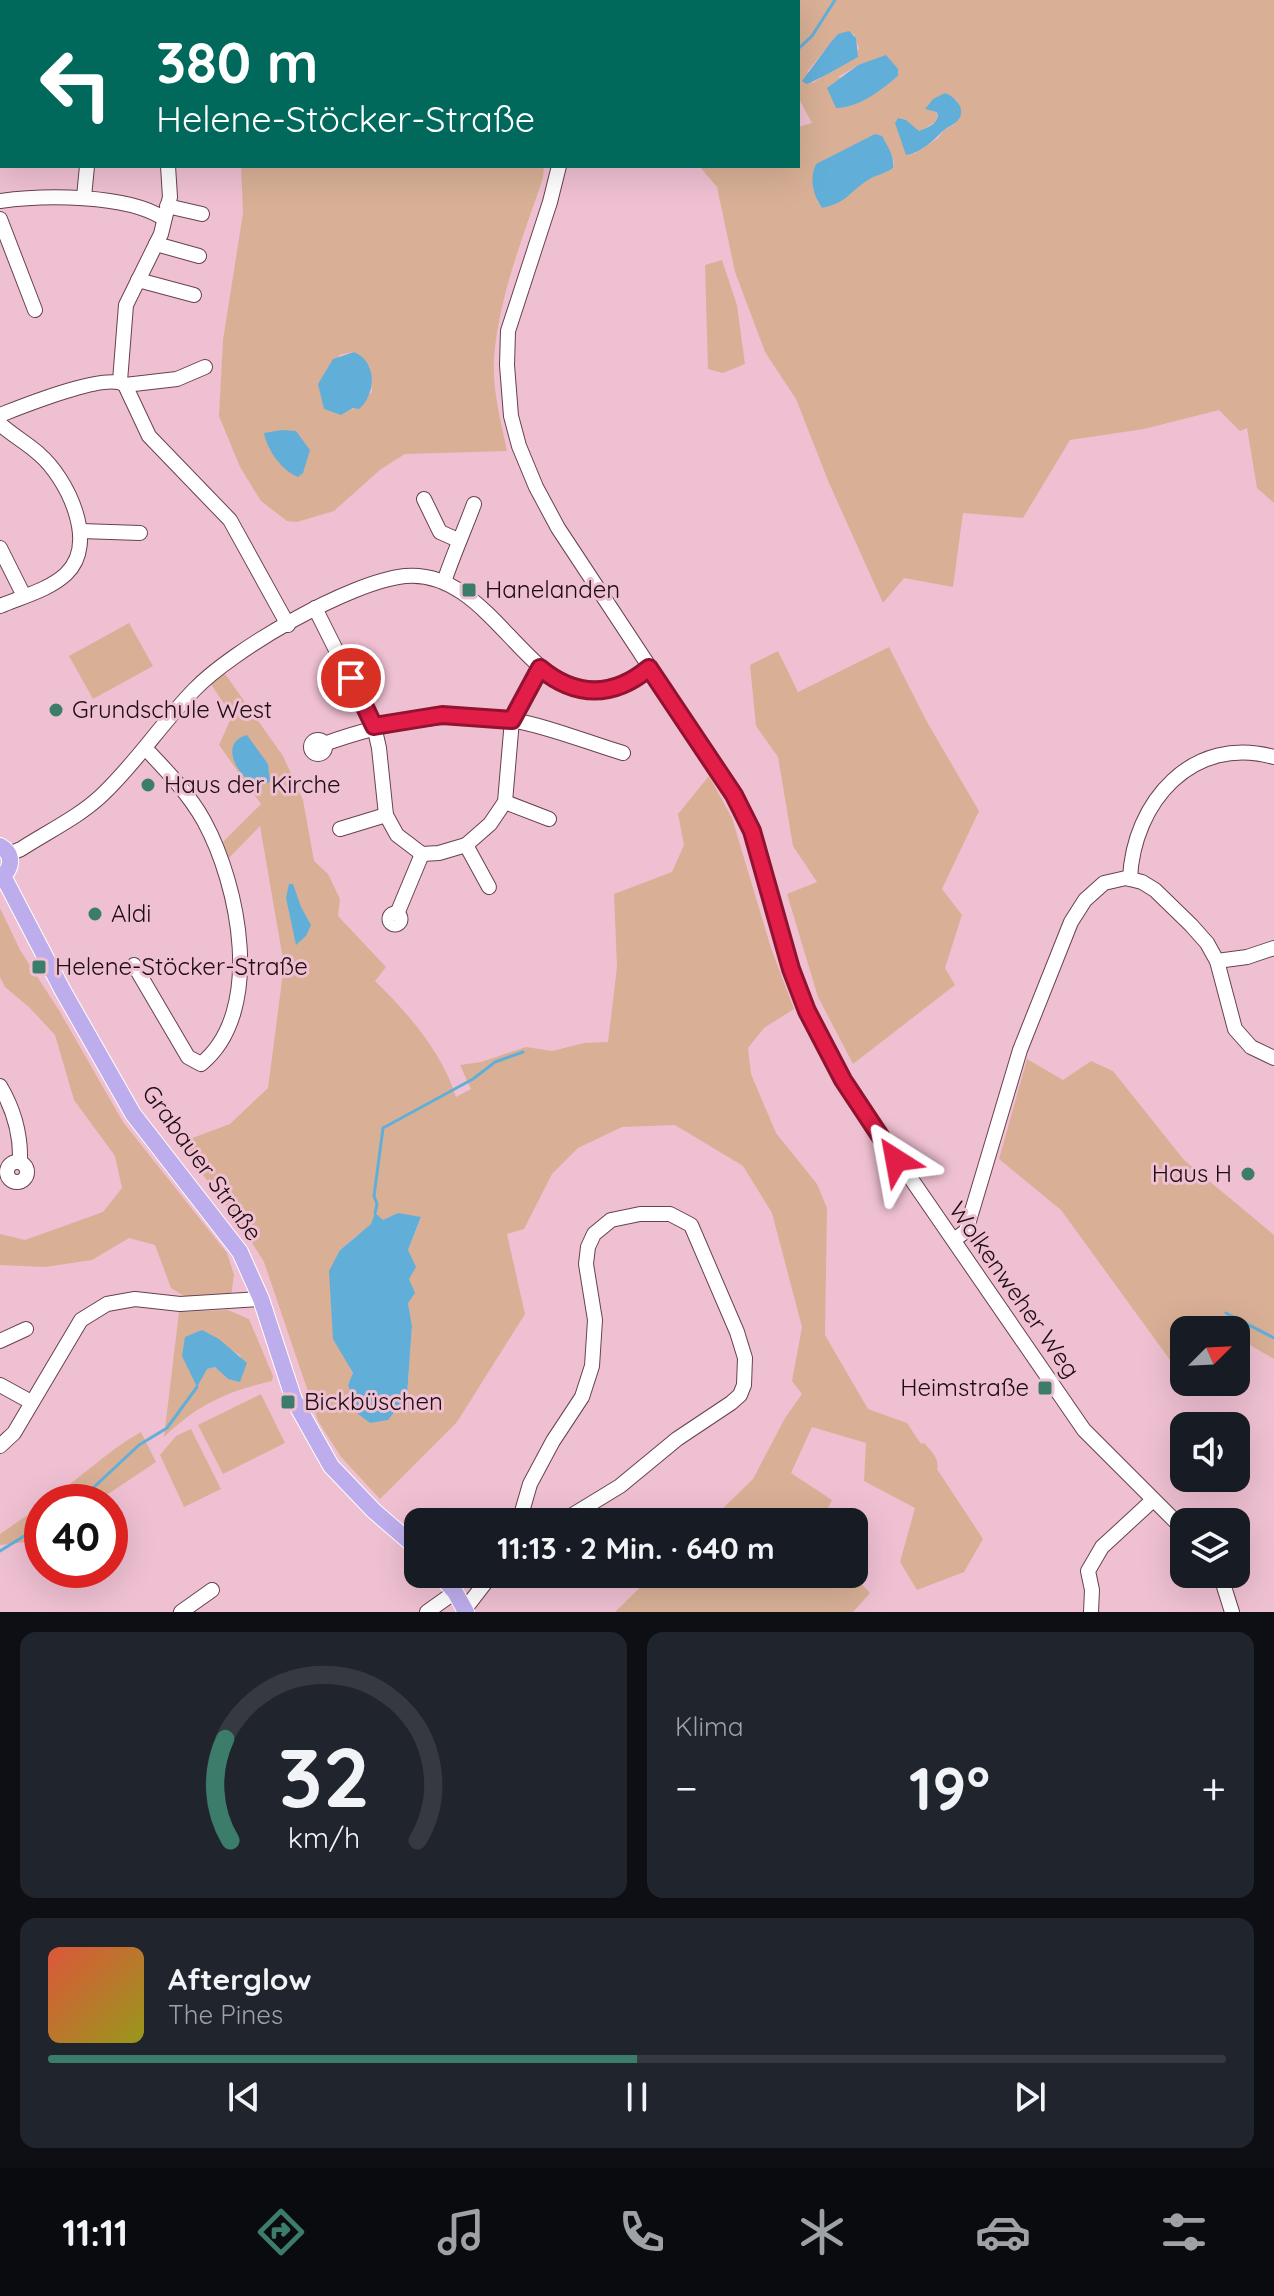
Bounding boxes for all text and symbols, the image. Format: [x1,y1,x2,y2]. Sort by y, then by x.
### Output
text: 380 m [156,27,318,97]
icon: left [24,32,128,136]
text: Helene-Stöcker-Straße [156,96,535,141]
place label: Hanelanden [485,574,620,604]
marker: Hanelanden [460,581,478,599]
pin [317,644,385,712]
icon: arrive [329,656,373,700]
place label: Grundschule West [72,694,272,724]
marker: Grundschule West [47,701,65,719]
place label: Haus der Kirche [164,769,341,799]
marker: Haus der Kirche [139,776,157,794]
place label: Aldi [111,898,152,928]
marker: Aldi [86,905,104,923]
place label: Helene-Stöcker-Straße [55,951,308,981]
marker: Helene-Stöcker-Straße [30,958,48,976]
street label: Grabauer Straße [136,1079,269,1246]
position arrow [854,1118,938,1202]
place label: Haus H [1152,1158,1232,1188]
marker: Haus H [1239,1165,1257,1183]
street label: Wolkenweher Weg [943,1195,1087,1383]
north arrow [1170,1316,1250,1396]
map controls [1170,1316,1250,1588]
place label: Heimstraße [900,1372,1029,1402]
marker: Heimstraße [1036,1379,1054,1397]
place label: Bickbüschen [304,1386,443,1416]
marker: Bickbüschen [279,1393,297,1411]
button: sound [1170,1412,1250,1492]
speed limit sign: 40 [24,1484,128,1588]
button: layers [1170,1508,1250,1588]
text: 11:13 · 2 Min. · 640 m [497,1529,775,1567]
text: Klima [675,1710,744,1743]
text: 32 [277,1724,370,1828]
text: 19° [909,1750,990,1825]
text: − [675,1760,698,1815]
text: + [1201,1760,1226,1815]
text: km/h [287,1819,360,1855]
text: Afterglow [168,1960,311,1998]
text: The Pines [168,1998,283,2031]
icon: previous [222,2075,266,2119]
icon: pause [615,2075,659,2119]
icon: next [1008,2075,1052,2119]
icon: directions [253,2204,309,2260]
icon: music [433,2204,489,2260]
icon: phone [614,2204,670,2260]
icon: climate [794,2204,850,2260]
icon: car [975,2204,1031,2260]
icon: filters [1156,2204,1212,2260]
text: 11:11 [62,2210,128,2255]

